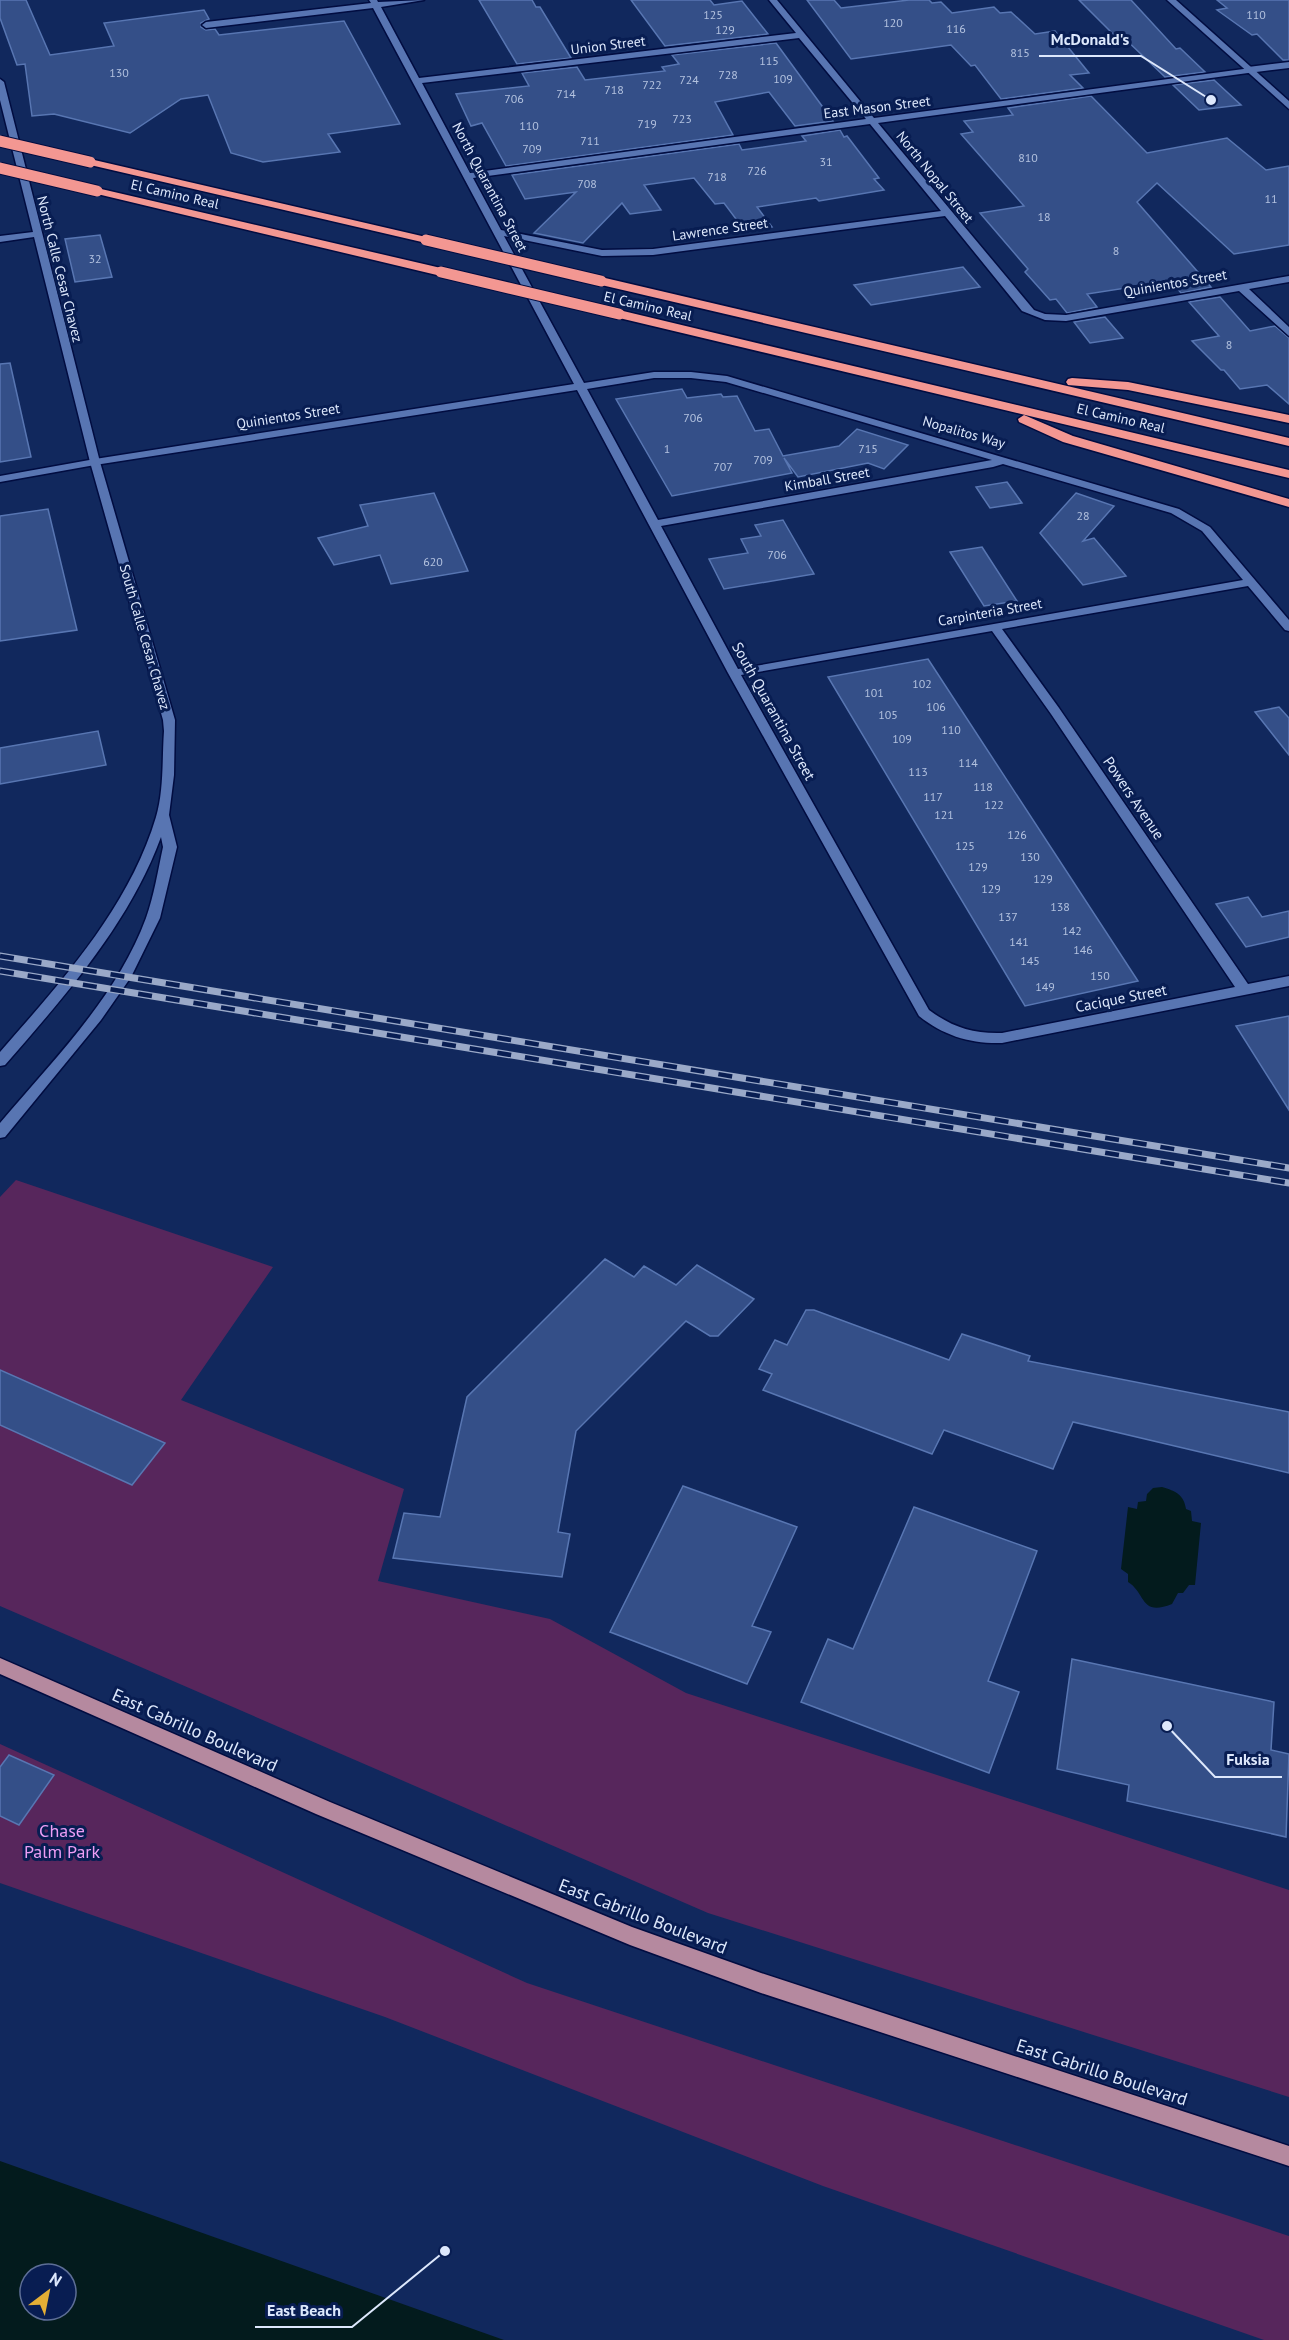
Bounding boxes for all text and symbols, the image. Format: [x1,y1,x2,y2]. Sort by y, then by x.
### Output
house number: 125 [703,7,723,22]
house number: 110 [1246,7,1266,22]
house number: 120 [883,15,903,30]
house number: 116 [946,21,966,36]
house number: 129 [715,22,735,37]
callout: McDonald's [1039,22,1141,56]
text: McDonald's [1051,29,1129,49]
street label: Union Street [570,31,647,59]
house number: 815 [1010,45,1030,60]
house number: 115 [759,53,779,68]
house number: 130 [109,65,129,80]
house number: 728 [718,67,738,82]
house number: 109 [773,71,793,86]
house number: 724 [679,72,699,87]
house number: 722 [642,77,662,92]
house number: 718 [604,82,624,97]
house number: 714 [556,86,576,101]
house number: 706 [504,91,524,106]
street label: East Mason Street [823,91,932,122]
house number: 723 [672,111,692,126]
house number: 719 [637,116,657,131]
house number: 110 [519,118,539,133]
street label: North Quarantina Street [448,119,532,255]
street label: North Nopal Street [892,127,978,227]
house number: 711 [580,133,600,148]
house number: 709 [522,141,542,156]
house number: 810 [1018,150,1038,165]
house number: 31 [819,154,833,169]
house number: 726 [747,163,767,178]
house number: 718 [707,169,727,184]
street label: El Camino Real [129,175,221,213]
house number: 708 [577,176,597,191]
house number: 11 [1264,191,1278,206]
street label: North Calle Cesar Chavez [33,194,87,344]
house number: 18 [1037,209,1051,224]
street label: Lawrence Street [671,213,769,245]
house number: 8 [1113,243,1119,258]
house number: 32 [88,251,102,266]
street label: Quinientos Street [1122,265,1228,301]
street label: El Camino Real [602,287,694,325]
house number: 8 [1226,337,1232,352]
street label: Quinientos Street [235,399,341,433]
street label: El Camino Real [1075,399,1167,437]
house number: 706 [683,410,703,425]
street label: Nopalitos Way [921,412,1008,453]
house number: 1 [664,441,670,456]
house number: 715 [858,441,878,456]
house number: 709 [753,452,773,467]
house number: 707 [713,459,733,474]
street label: Kimball Street [783,463,871,495]
house number: 28 [1076,508,1090,523]
house number: 706 [767,547,787,562]
house number: 620 [423,554,443,569]
street label: South Calle Cesar Chavez [116,562,174,712]
street label: Carpinteria Street [937,594,1044,630]
street label: South Quarantina Street [728,639,820,783]
house number: 102 [912,676,932,691]
house number: 101 [864,685,884,700]
house number: 106 [926,699,946,714]
house number: 105 [878,707,898,722]
house number: 110 [941,722,961,737]
house number: 109 [892,731,912,746]
street label: Powers Avenue [1099,753,1169,843]
house number: 114 [958,755,978,770]
house number: 113 [908,764,928,779]
house number: 118 [973,779,993,794]
house number: 117 [923,789,943,804]
house number: 122 [984,797,1004,812]
house number: 121 [934,807,954,822]
house number: 126 [1007,827,1027,842]
house number: 125 [955,838,975,853]
house number: 130 [1020,849,1040,864]
house number: 129 [968,859,988,874]
house number: 129 [1033,871,1053,886]
house number: 129 [981,881,1001,896]
house number: 138 [1050,899,1070,914]
house number: 137 [998,909,1018,924]
house number: 142 [1062,923,1082,938]
house number: 141 [1009,934,1029,949]
house number: 146 [1073,942,1093,957]
house number: 145 [1020,953,1040,968]
house number: 150 [1090,968,1110,983]
house number: 149 [1035,979,1055,994]
street label: Cacique Street [1074,980,1168,1016]
street label: East Cabrillo Boulevard [109,1683,281,1777]
callout: Fuksia [1215,1743,1282,1777]
text: Fuksia [1226,1749,1270,1769]
park label: Chase Palm Park [24,1819,100,1863]
street label: East Cabrillo Boulevard [555,1873,731,1959]
street label: East Cabrillo Boulevard [1013,2033,1191,2111]
north arrow [18,2262,78,2322]
text: N [46,2268,66,2291]
callout: East Beach [255,2293,352,2327]
text: East Beach [267,2300,341,2320]

